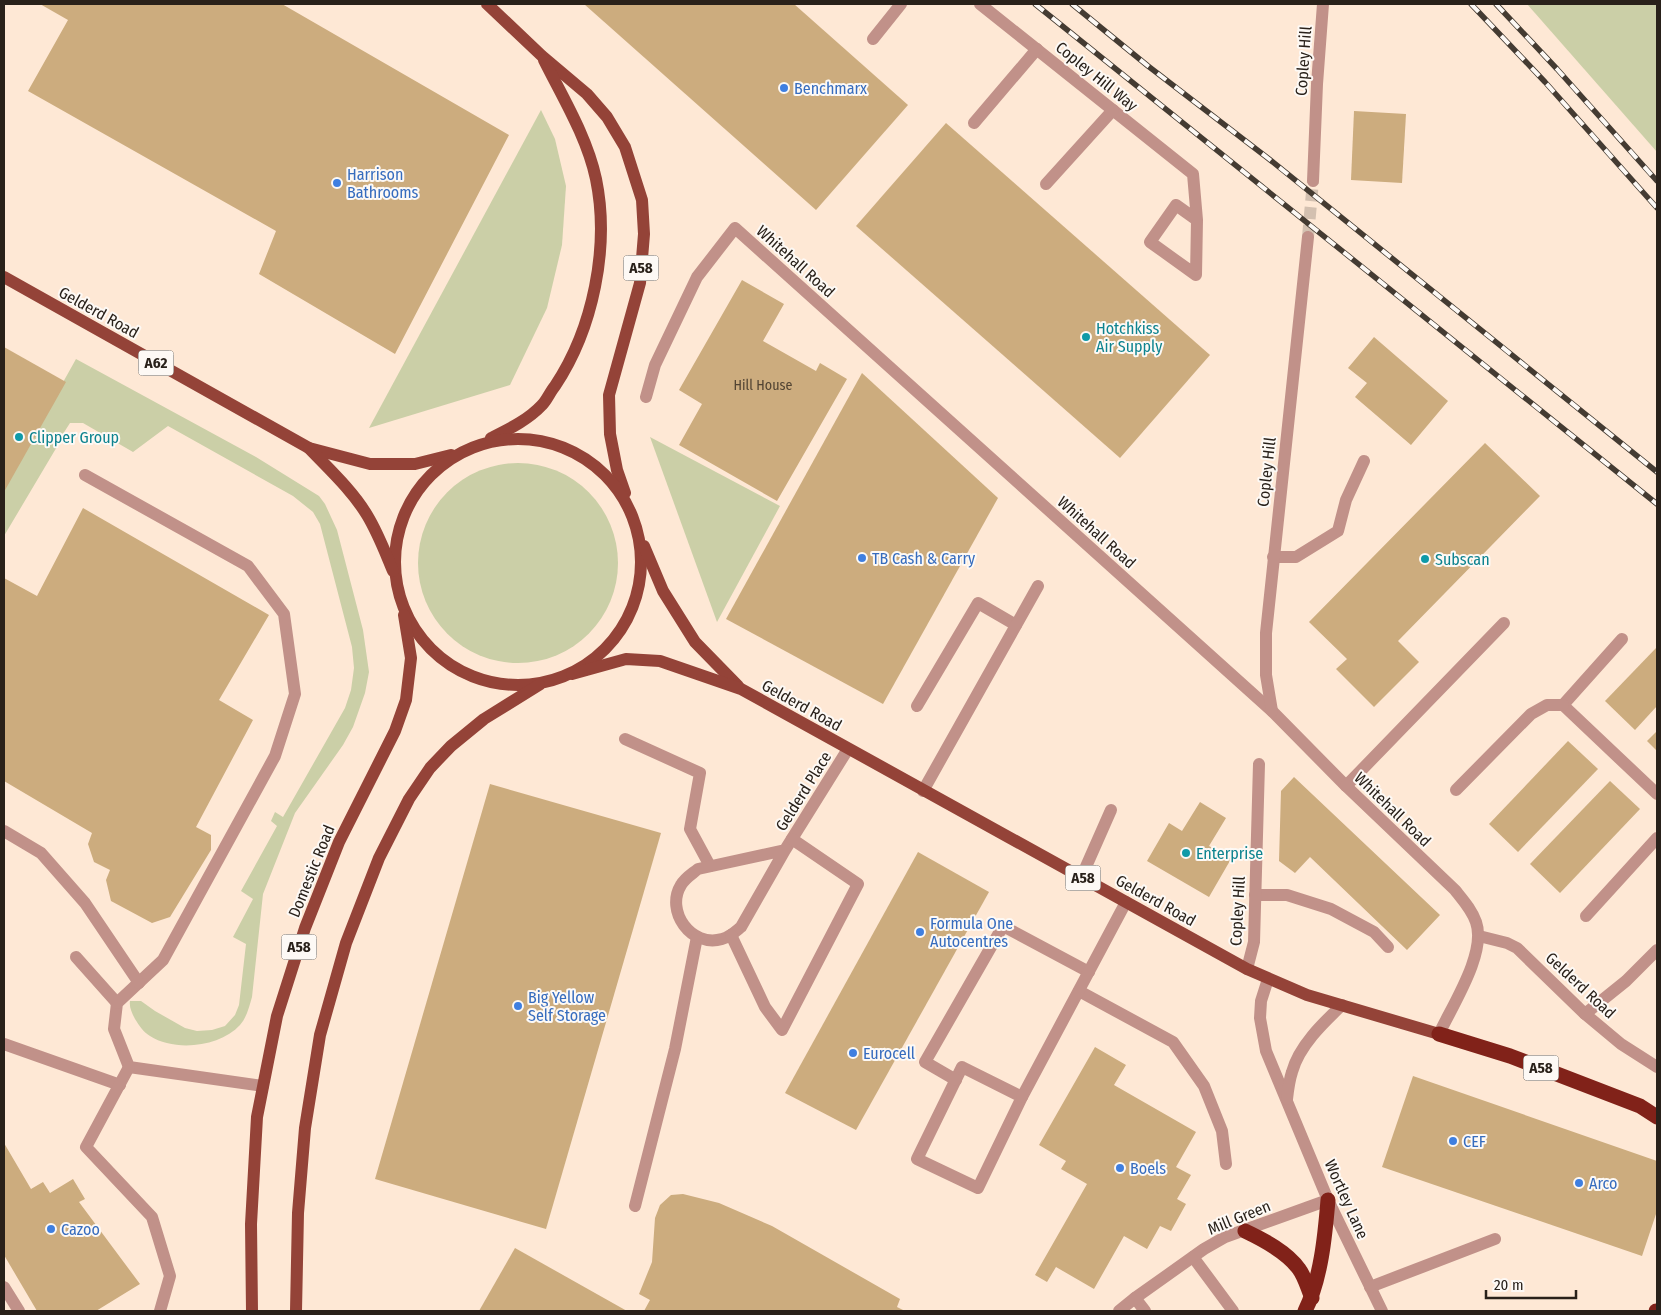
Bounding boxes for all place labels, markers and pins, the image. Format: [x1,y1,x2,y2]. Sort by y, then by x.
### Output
place label: Benchmarx [794,79,867,98]
marker: Benchmarx [778,82,790,94]
place label: Harrison Bathrooms [347,165,419,202]
marker: Harrison Bathrooms [331,177,343,189]
place label: Hotchkiss Air Supply [1096,319,1163,356]
marker: Hotchkiss Air Supply [1080,331,1092,343]
place label: Clipper Group [29,428,119,447]
marker: Clipper Group [13,431,25,443]
place label: TB Cash & Carry [872,549,976,568]
place label: Subscan [1435,550,1490,569]
marker: TB Cash & Carry [856,552,868,564]
marker: Subscan [1419,553,1431,565]
place label: Enterprise [1196,844,1263,863]
marker: Enterprise [1180,847,1192,859]
place label: Formula One Autocentres [930,914,1013,951]
marker: Formula One Autocentres [914,926,926,938]
place label: Big Yellow Self Storage [528,988,606,1025]
marker: Big Yellow Self Storage [512,1000,524,1012]
place label: Eurocell [863,1044,915,1063]
marker: Eurocell [847,1047,859,1059]
place label: CEF [1463,1132,1486,1151]
marker: CEF [1447,1135,1459,1147]
place label: Boels [1130,1159,1166,1178]
marker: Boels [1114,1162,1126,1174]
place label: Arco [1589,1174,1618,1193]
marker: Arco [1573,1177,1585,1189]
place label: Cazoo [61,1220,100,1239]
marker: Cazoo [45,1223,57,1235]

